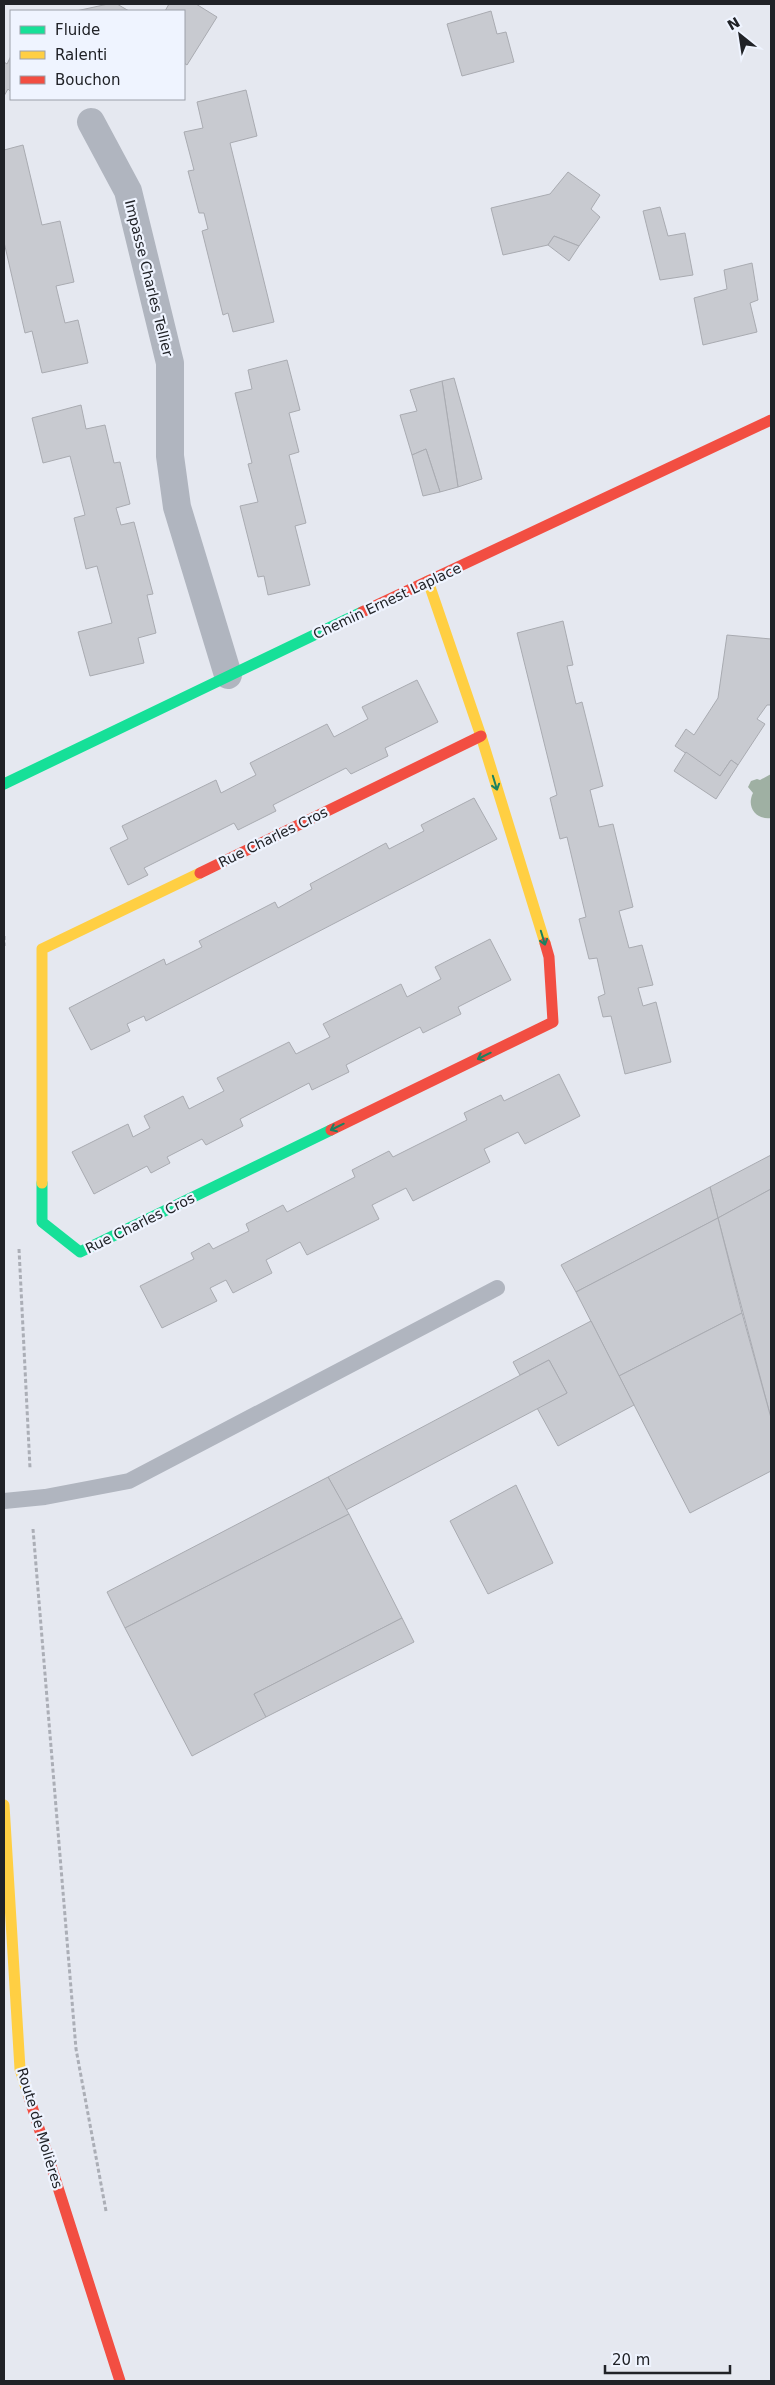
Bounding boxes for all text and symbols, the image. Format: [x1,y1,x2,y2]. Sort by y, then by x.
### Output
legend [10,10,185,100]
north arrow [715,10,765,60]
text: N [724,14,743,34]
text: Fluide [55,21,100,39]
text: Ralenti [55,46,107,64]
text: Bouchon [55,71,120,89]
street label: Impasse Charles Tellier [122,198,176,358]
street label: Chemin Ernest Laplace [311,560,463,642]
one-way arrow [491,774,500,790]
street label: Rue Charles Cros [216,804,330,870]
one-way arrow [539,930,549,946]
one-way arrow [476,1051,491,1061]
one-way arrow [330,1122,345,1132]
street label: Rue Charles Cros [83,1190,197,1256]
street label: Route de Molières [14,2066,66,2190]
scale bar [605,2342,730,2374]
text: 20 m [612,2351,650,2369]

